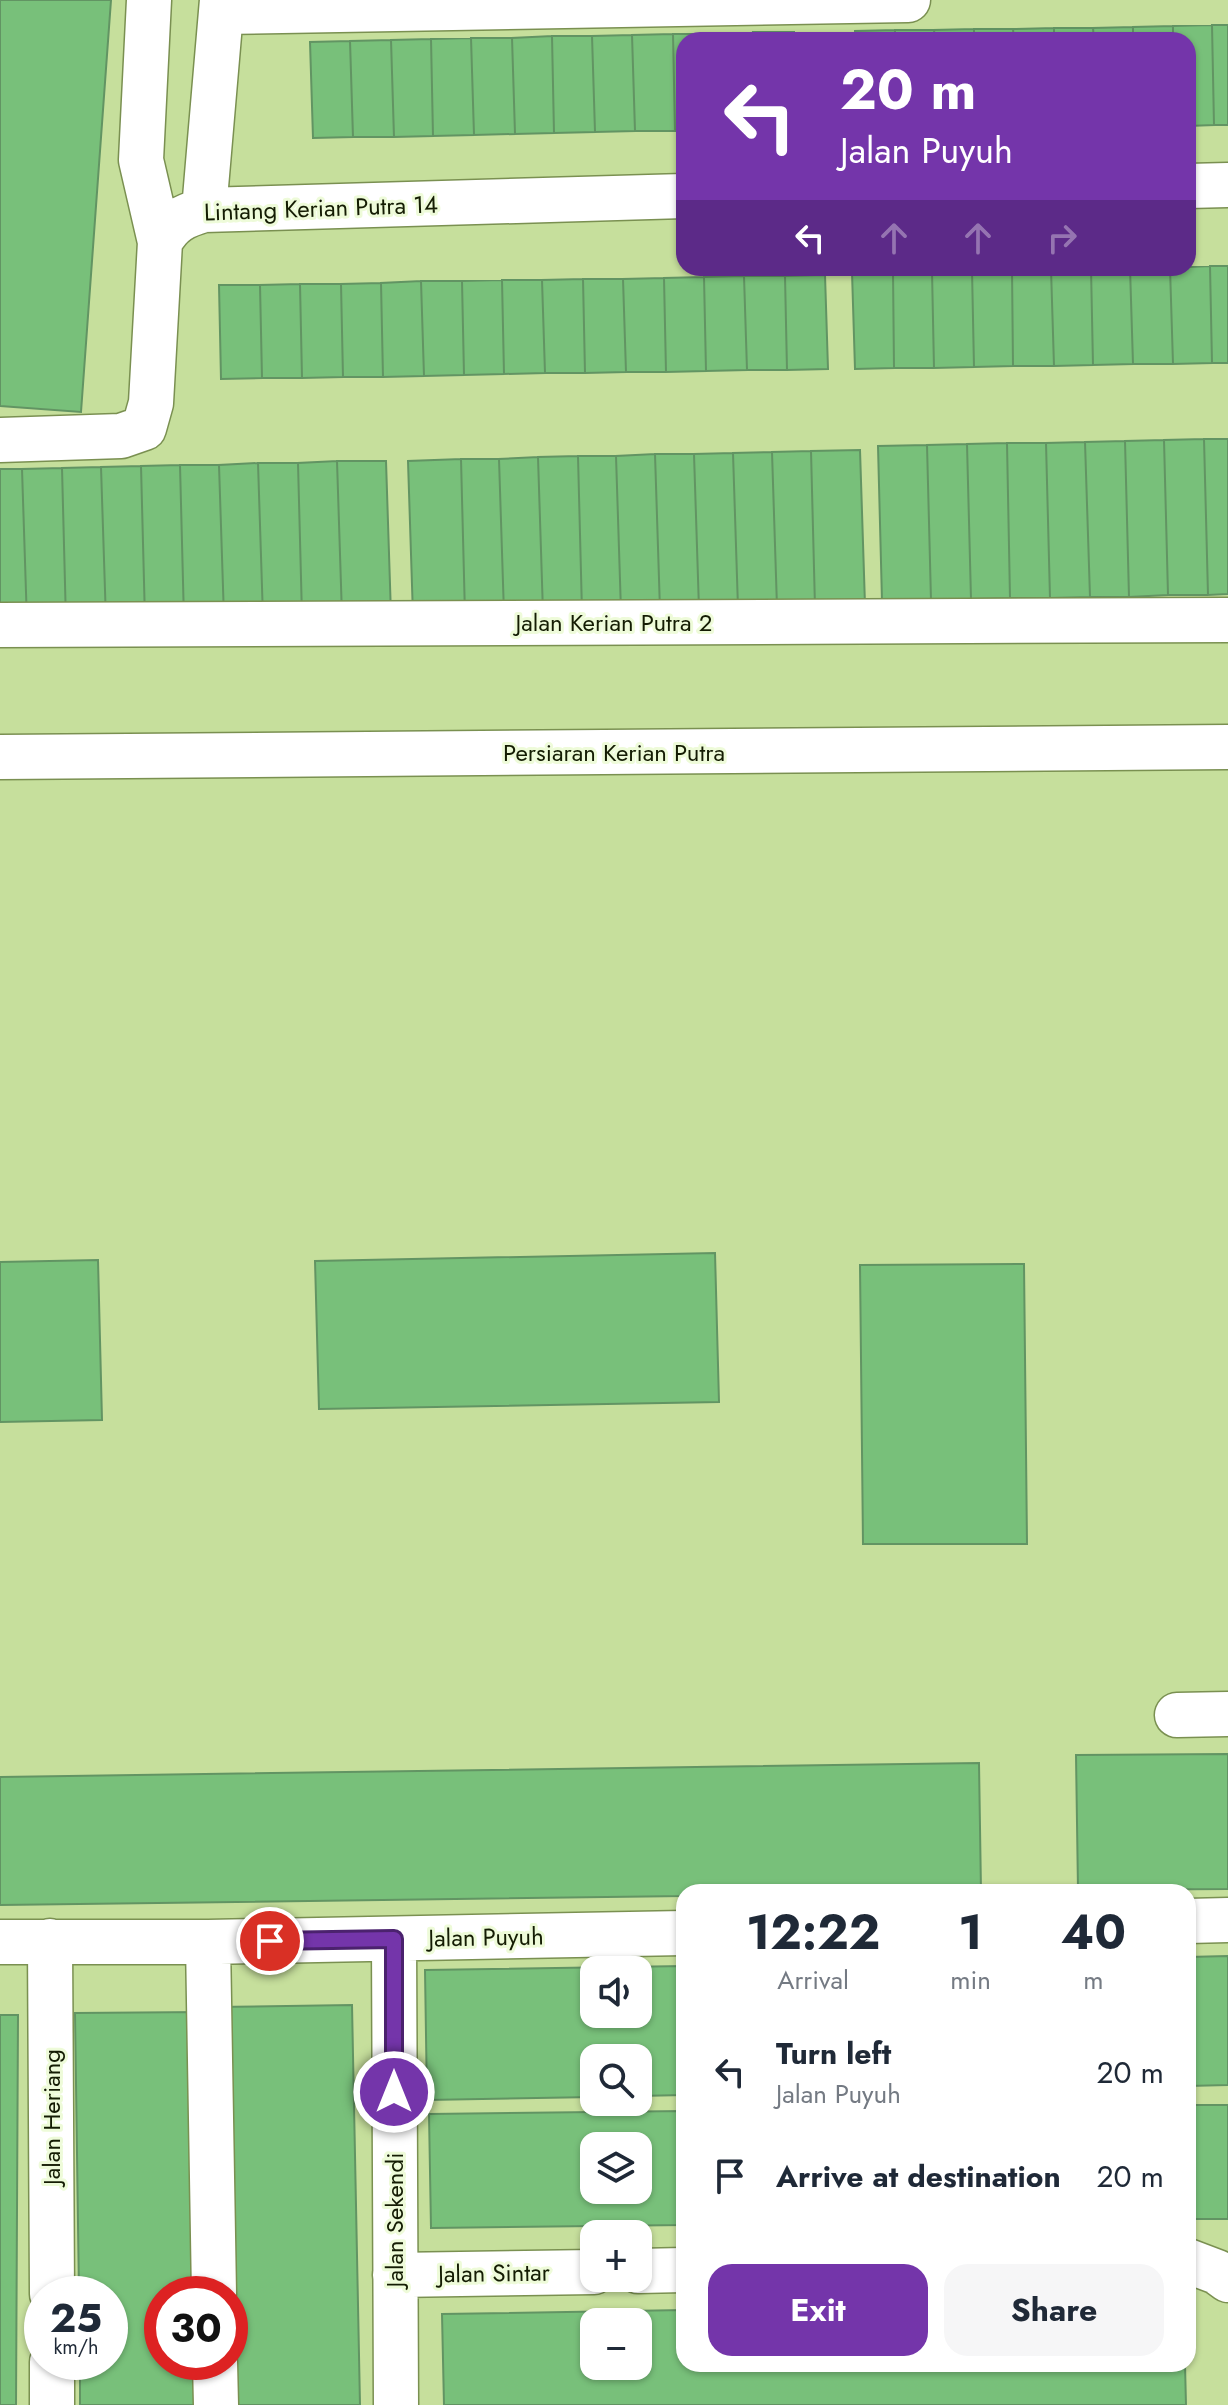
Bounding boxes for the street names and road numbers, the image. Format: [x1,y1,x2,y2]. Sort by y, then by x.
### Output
street label: Lintang Kerian Putra 14 [203,186,439,230]
street label: Jalan Kerian Putra 2 [513,605,712,640]
street label: Persiaran Kerian Putra [503,735,725,770]
street label: Jalan Puyuh [425,1918,544,1956]
street label: Jalan Heriang [34,2049,69,2188]
street label: Jalan Sekendi [377,2153,412,2290]
street label: Jalan Sintar [435,2255,551,2292]

